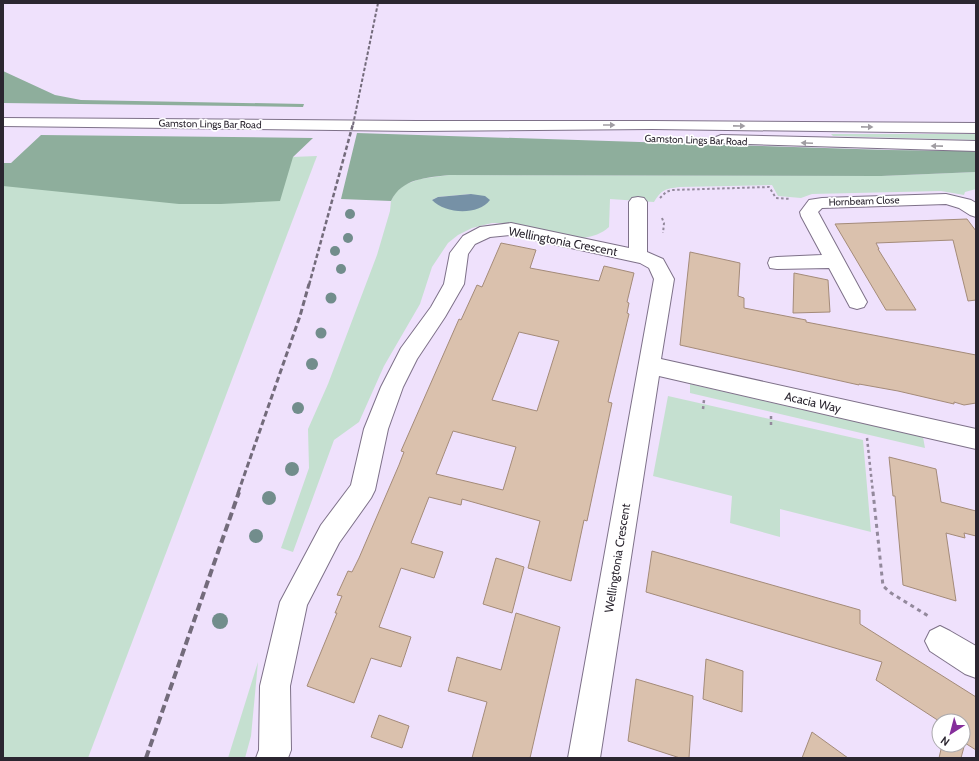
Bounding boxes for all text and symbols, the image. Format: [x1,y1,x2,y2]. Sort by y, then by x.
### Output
street label: Gamston Lings Bar Road [158,117,262,131]
one-way arrow [603,122,616,128]
one-way arrow [733,123,746,129]
one-way arrow [861,124,874,130]
street label: Gamston Lings Bar Road [644,132,748,148]
one-way arrow [800,140,813,146]
one-way arrow [930,143,943,149]
street label: Hornbeam Close [828,193,900,209]
street label: Wellingtonia Crescent [507,223,619,259]
street label: Acacia Way [783,388,843,416]
street label: Wellingtonia Crescent [601,502,633,614]
north arrow [931,713,971,753]
text: N [938,733,952,749]

